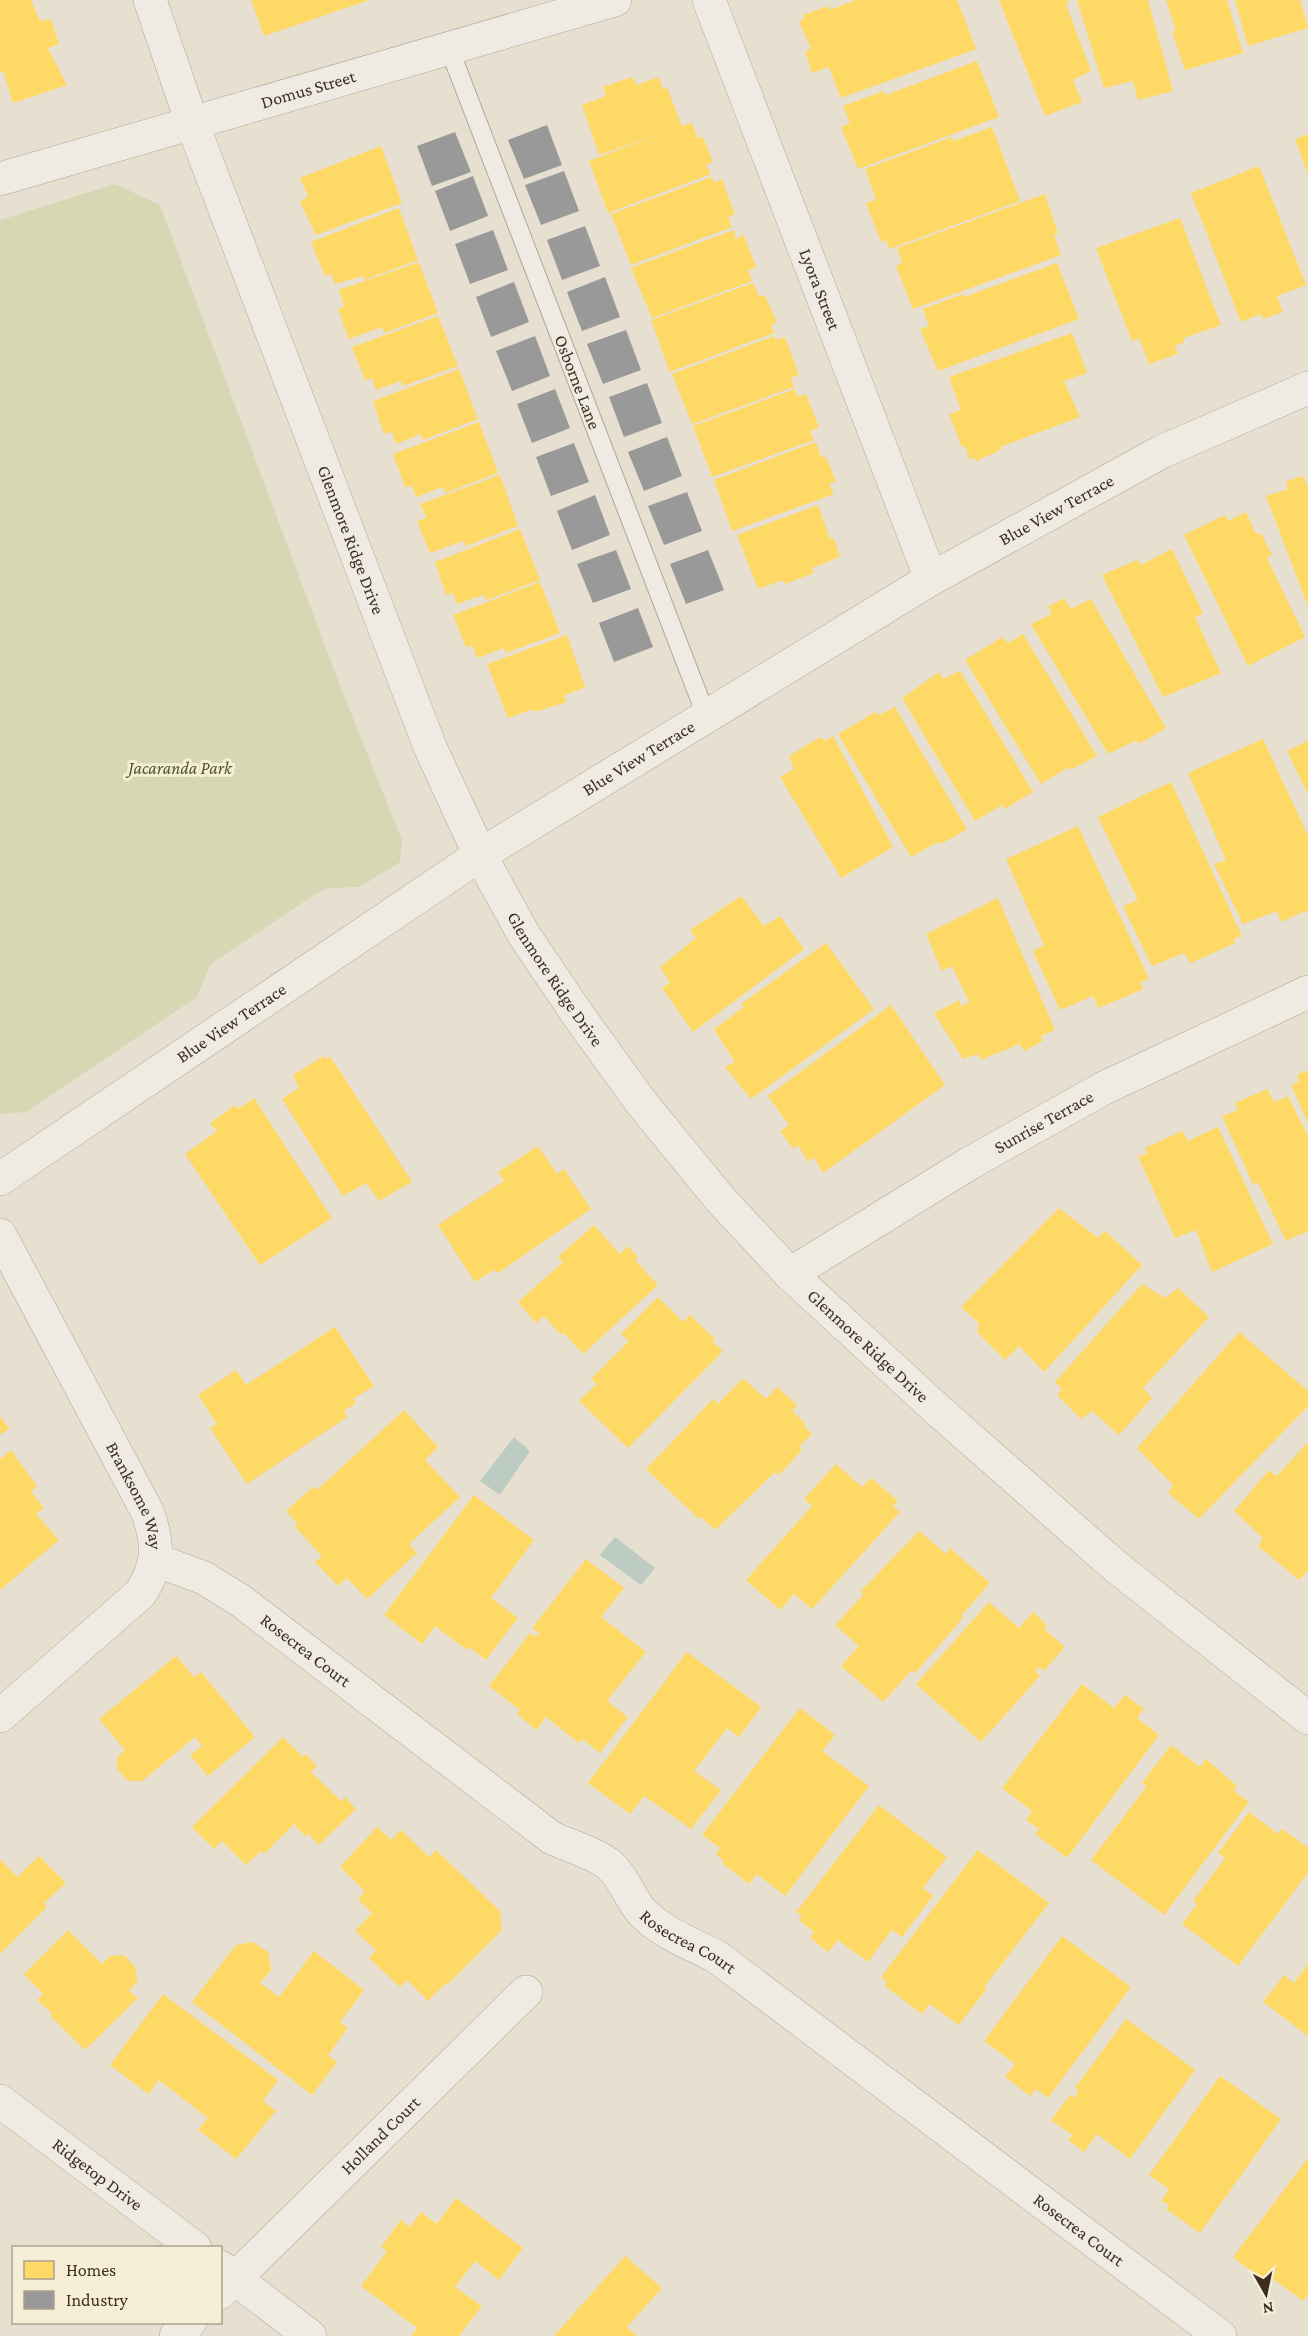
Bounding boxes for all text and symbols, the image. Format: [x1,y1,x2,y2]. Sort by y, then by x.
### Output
street label: Domus Street [259,66,359,113]
street label: Lyora Street [795,246,845,334]
street label: Osborne Lane [550,332,605,432]
street label: Glenmore Ridge Drive [314,462,388,617]
street label: Blue View Terrace [996,470,1117,549]
street label: Blue View Terrace [579,716,698,800]
park label: Jacaranda Park [125,758,233,778]
street label: Glenmore Ridge Drive [503,908,607,1050]
street label: Blue View Terrace [173,979,290,1067]
street label: Sunrise Terrace [991,1086,1097,1157]
street label: Glenmore Ridge Drive [803,1285,933,1407]
street label: Branksome Way [102,1438,166,1551]
street label: Rosecrea Court [256,1609,355,1692]
street label: Rosecrea Court [636,1905,741,1978]
street label: Holland Court [337,2091,425,2178]
street label: Ridgetop Drive [48,2134,146,2215]
street label: Rosecrea Court [1030,2189,1129,2271]
legend [12,2246,222,2324]
text: Homes [66,2260,116,2280]
north arrow [1236,2264,1296,2324]
text: Industry [66,2290,129,2310]
text: N [1261,2299,1275,2318]

